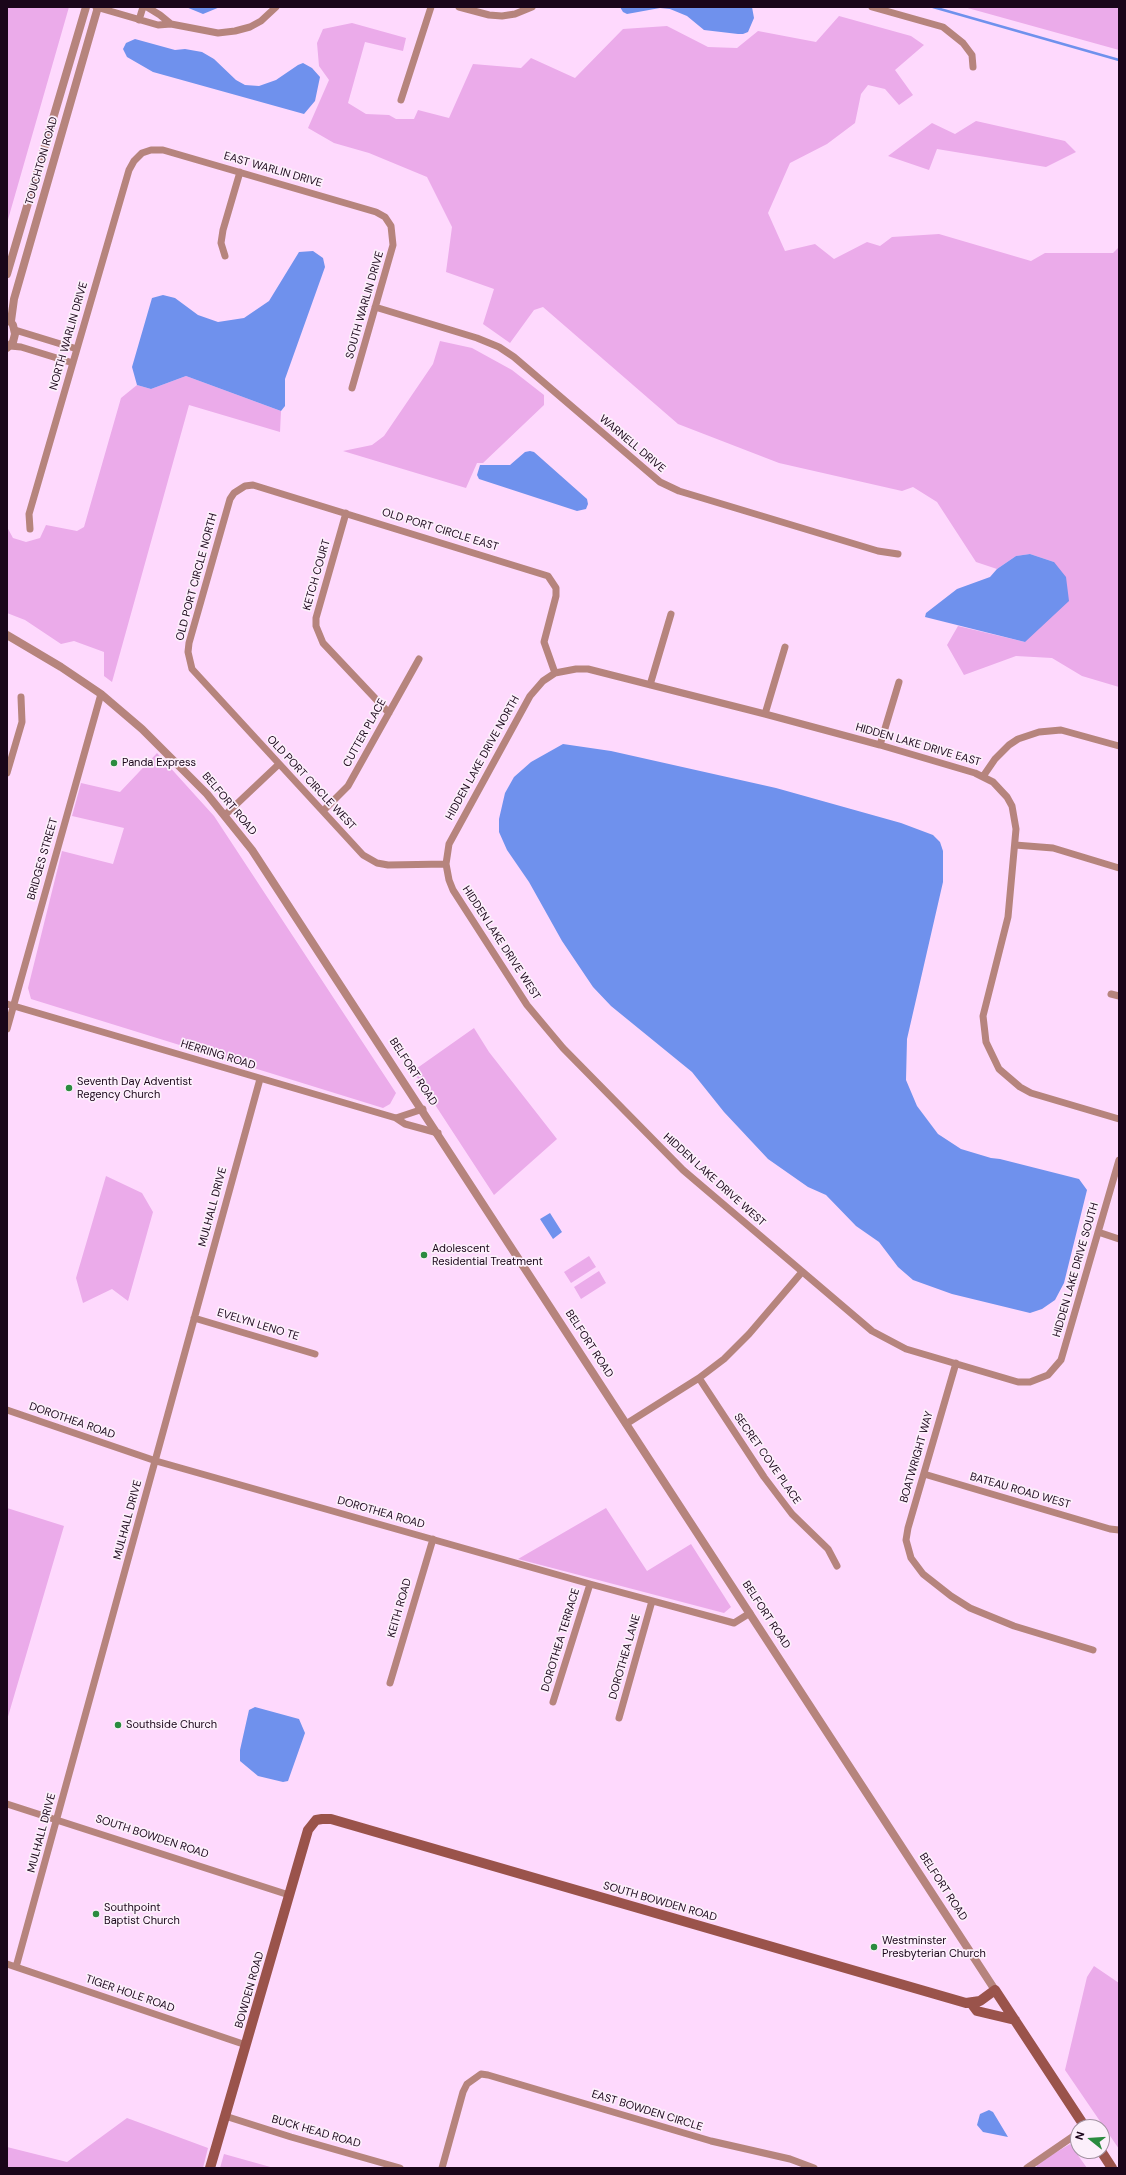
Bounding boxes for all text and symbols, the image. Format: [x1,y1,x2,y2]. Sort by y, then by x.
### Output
street label: TOUCHTON ROAD [23,115,61,207]
street label: EAST WARLIN DRIVE [222,150,324,190]
street label: SOUTH WARLIN DRIVE [343,250,387,360]
street label: NORTH WARLIN DRIVE [47,280,91,392]
street label: WARNELL DRIVE [596,412,668,476]
street label: OLD PORT CIRCLE EAST [380,506,500,554]
street label: OLD PORT CIRCLE NORTH [174,512,220,642]
street label: KETCH COURT [301,538,333,612]
street label: HIDDEN LAKE DRIVE NORTH [443,694,523,822]
street label: CUTTER PLACE [341,696,389,770]
street label: HIDDEN LAKE DRIVE EAST [854,721,982,769]
street label: OLD PORT CIRCLE WEST [264,733,358,833]
place label: Panda Express [122,756,196,770]
marker: Panda Express [109,758,119,768]
street label: BELFORT ROAD [199,770,259,838]
street label: BRIDGES STREET [25,816,61,902]
street label: HIDDEN LAKE DRIVE WEST [459,884,543,1002]
street label: BELFORT ROAD [386,1036,440,1108]
street label: HERRING ROAD [179,1037,257,1073]
place label: Seventh Day Adventist Regency Church [77,1075,192,1101]
marker: Seventh Day Adventist Regency Church [64,1083,74,1093]
street label: HIDDEN LAKE DRIVE WEST [660,1131,768,1229]
street label: MULHALL DRIVE [196,1166,230,1248]
street label: HIDDEN LAKE DRIVE SOUTH [1050,1201,1102,1339]
place label: Adolescent Residential Treatment [432,1242,543,1268]
marker: Adolescent Residential Treatment [419,1250,429,1260]
street label: EVELYN LENO TE [216,1306,300,1344]
street label: BELFORT ROAD [562,1308,616,1380]
street label: DOROTHEA ROAD [27,1400,117,1442]
street label: BOATWRIGHT WAY [898,1410,936,1504]
street label: SECRET COVE PLACE [731,1411,803,1507]
street label: BATEAU ROAD WEST [968,1470,1072,1512]
street label: MULHALL DRIVE [111,1479,145,1561]
street label: DOROTHEA ROAD [336,1494,426,1532]
street label: KEITH ROAD [385,1577,415,1639]
street label: BELFORT ROAD [739,1579,793,1651]
street label: DOROTHEA TERRACE [539,1587,583,1693]
street label: DOROTHEA LANE [607,1613,643,1701]
place label: Southside Church [126,1718,217,1732]
marker: Southside Church [113,1720,123,1730]
street label: MULHALL DRIVE [25,1792,59,1874]
street label: SOUTH BOWDEN ROAD [94,1813,210,1861]
street label: BELFORT ROAD [916,1851,970,1923]
street label: SOUTH BOWDEN ROAD [602,1879,718,1925]
place label: Southpoint Baptist Church [104,1901,180,1927]
marker: Southpoint Baptist Church [91,1909,101,1919]
place label: Westminster Presbyterian Church [882,1934,986,1960]
marker: Westminster Presbyterian Church [869,1942,879,1952]
street label: BOWDEN ROAD [233,1950,267,2030]
street label: TIGER HOLE ROAD [84,1973,176,2015]
street label: EAST BOWDEN CIRCLE [590,2088,704,2134]
street label: BUCK HEAD ROAD [270,2113,362,2151]
north arrow [1070,2119,1110,2159]
text: N [1072,2130,1087,2142]

